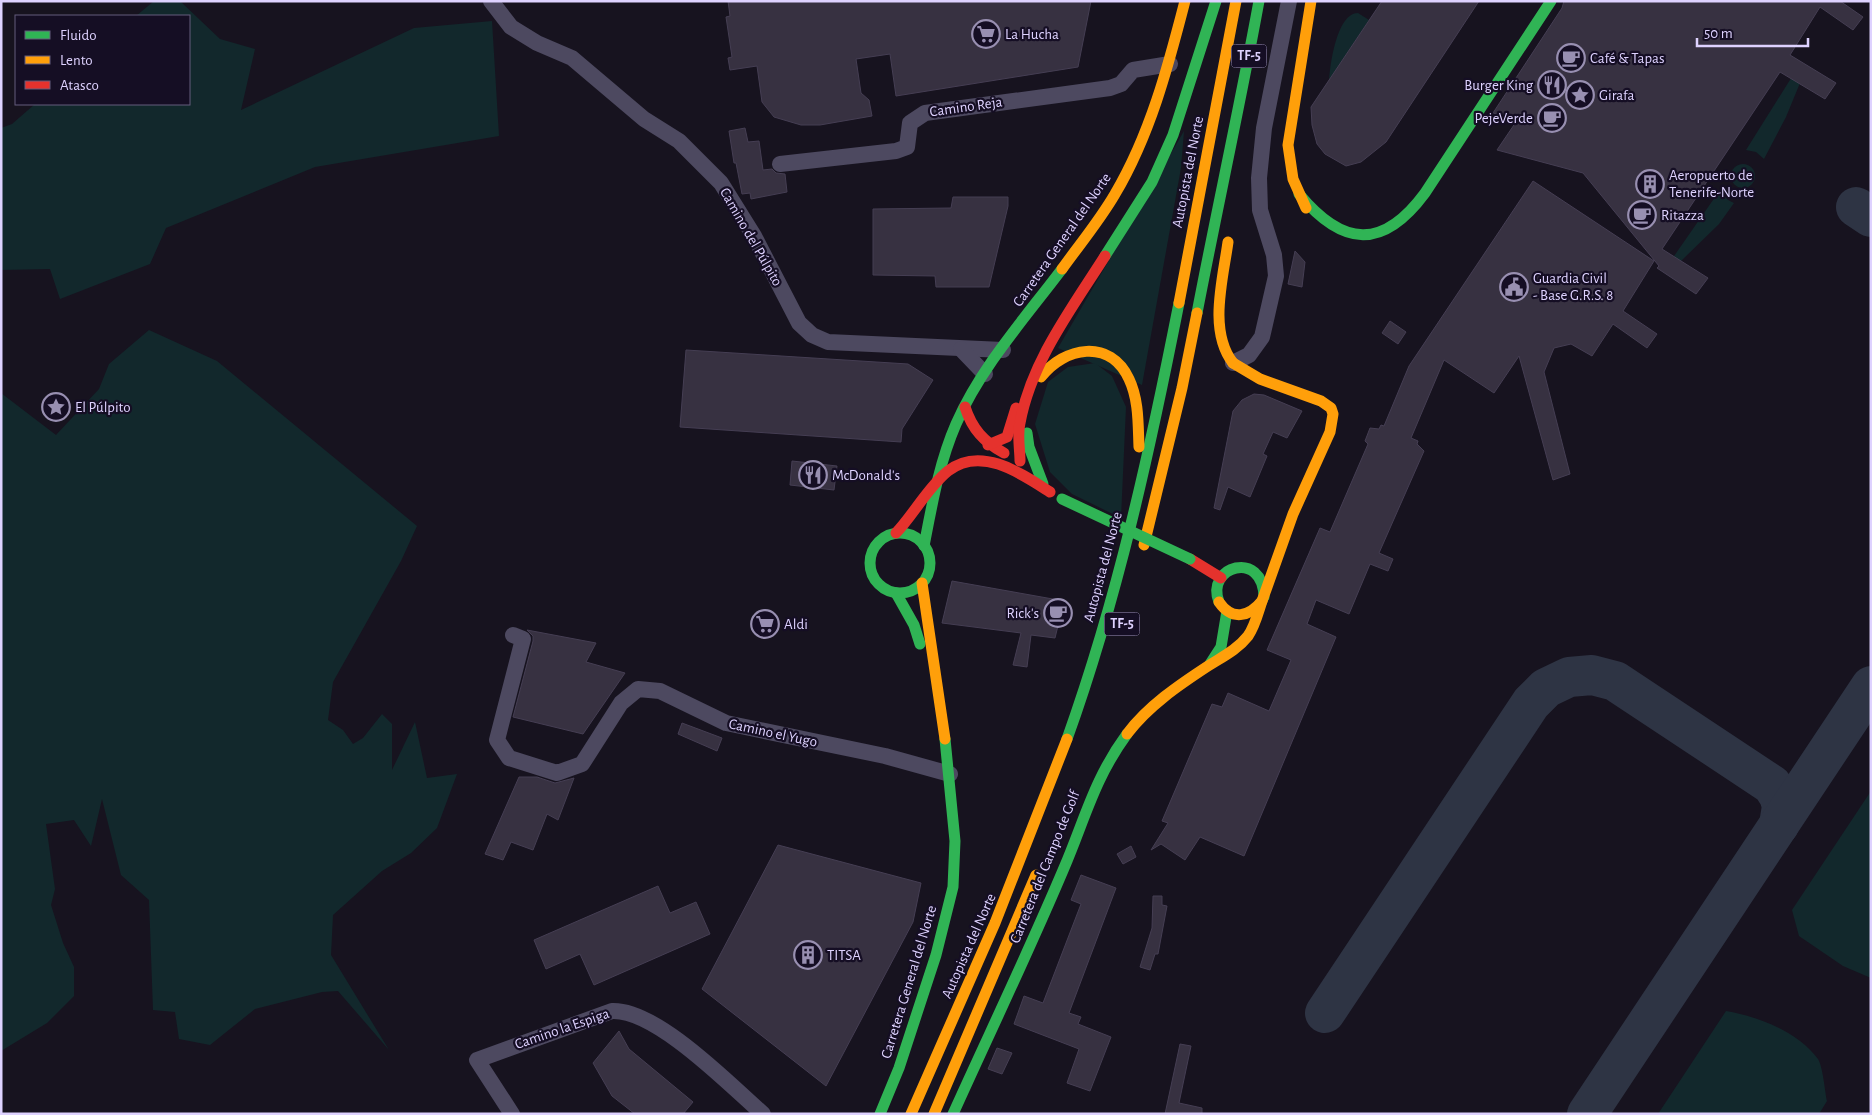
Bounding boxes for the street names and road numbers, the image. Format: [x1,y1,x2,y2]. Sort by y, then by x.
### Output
road number: TF-5 [1232,44,1266,68]
street label: Camino Reja [929,94,1003,120]
street label: Autopista del Norte [1170,115,1206,229]
street label: Carretera General del Norte [1010,170,1114,310]
street label: Camino del Púlpito [717,185,785,289]
street label: Autopista del Norte [1081,510,1125,624]
road number: TF-5 [1104,612,1140,636]
street label: Camino el Yugo [727,716,819,750]
street label: Carretera del Campo de Golf [1007,787,1083,945]
street label: Autopista del Norte [939,891,999,1001]
street label: Carretera General del Norte [879,904,939,1060]
street label: Camino la Espiga [513,1006,611,1052]

